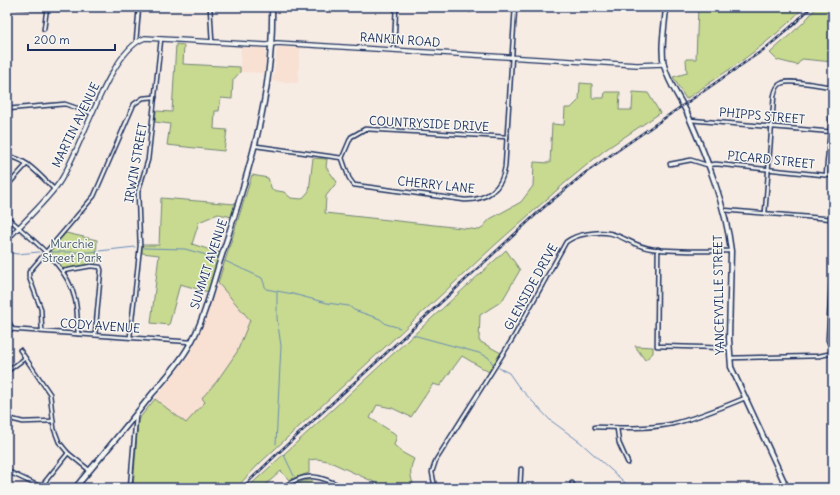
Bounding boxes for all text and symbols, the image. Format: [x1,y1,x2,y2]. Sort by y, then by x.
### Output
scale bar [28,26,115,52]
street label: RANKIN ROAD [359,29,441,50]
text: 200 m [34,32,70,47]
street label: MARTIN AVENUE [48,80,103,170]
street label: PHIPPS STREET [719,104,805,127]
street label: COUNTRYSIDE DRIVE [369,113,489,134]
street label: IRWIN STREET [121,122,150,204]
street label: PICARD STREET [727,147,815,172]
street label: CHERRY LANE [397,173,475,196]
street label: SUMMIT AVENUE [187,217,230,311]
street label: YANCEYVILLE STREET [710,235,727,355]
park label: Murchie Street Park [42,236,102,265]
street label: GLENSIDE DRIVE [501,241,561,333]
street label: CODY AVENUE [60,315,141,336]

